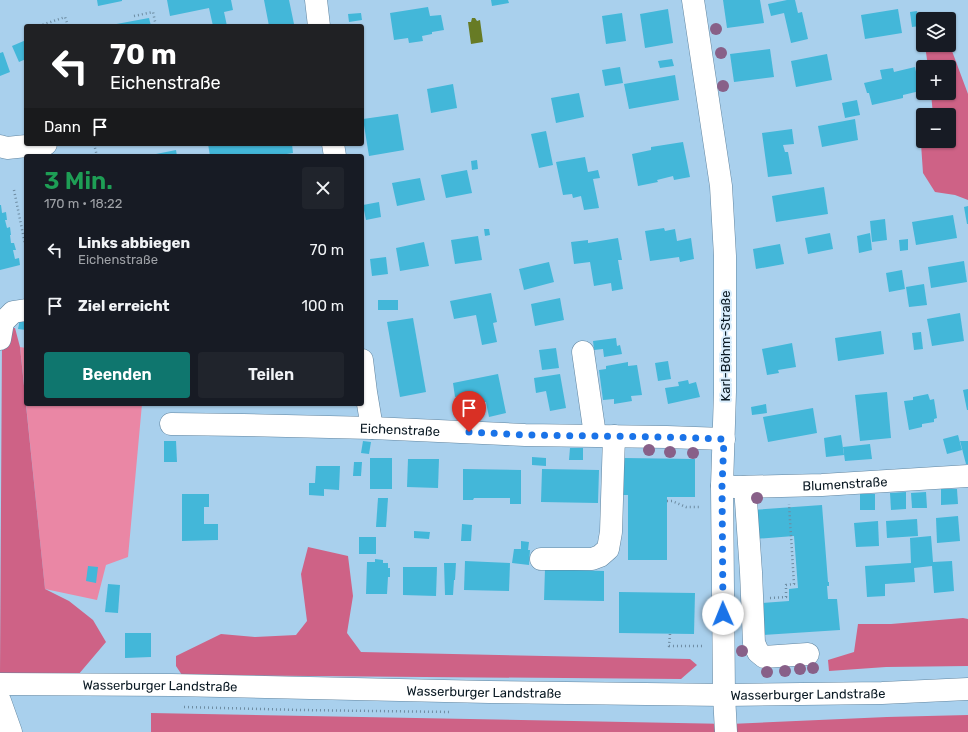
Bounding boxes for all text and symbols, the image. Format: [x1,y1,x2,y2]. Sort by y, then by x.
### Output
map controls [916,12,956,148]
button: layers [916,12,956,52]
text: 70 m [110,38,177,71]
icon: left [44,40,96,92]
button: + [916,60,956,100]
text: Eichenstraße [110,72,221,94]
button: − [916,108,956,148]
icon: arrive [89,116,111,138]
text: Dann [44,118,81,136]
text: 3 Min. [44,167,113,195]
button: close [302,167,344,209]
text: 170 m · 18:22 [44,196,122,211]
text: Links abbiegen [78,234,190,252]
icon: left [44,239,66,261]
text: 70 m [310,241,344,259]
text: Eichenstraße [78,252,158,267]
street label: Karl-Böhm-Straße [718,291,733,402]
icon: arrive [44,295,66,317]
text: Ziel erreicht [78,297,170,315]
text: 100 m [302,297,344,315]
button: Beenden [44,352,190,398]
button: Teilen [198,352,344,398]
pin [452,391,486,432]
icon: arrive [458,397,480,419]
street label: Eichenstraße [360,421,440,439]
street label: Blumenstraße [802,474,888,493]
position arrow [702,593,744,635]
street label: Wasserburger Landstraße [82,677,238,694]
street label: Wasserburger Landstraße [406,683,561,701]
street label: Wasserburger Landstraße [730,686,885,703]

